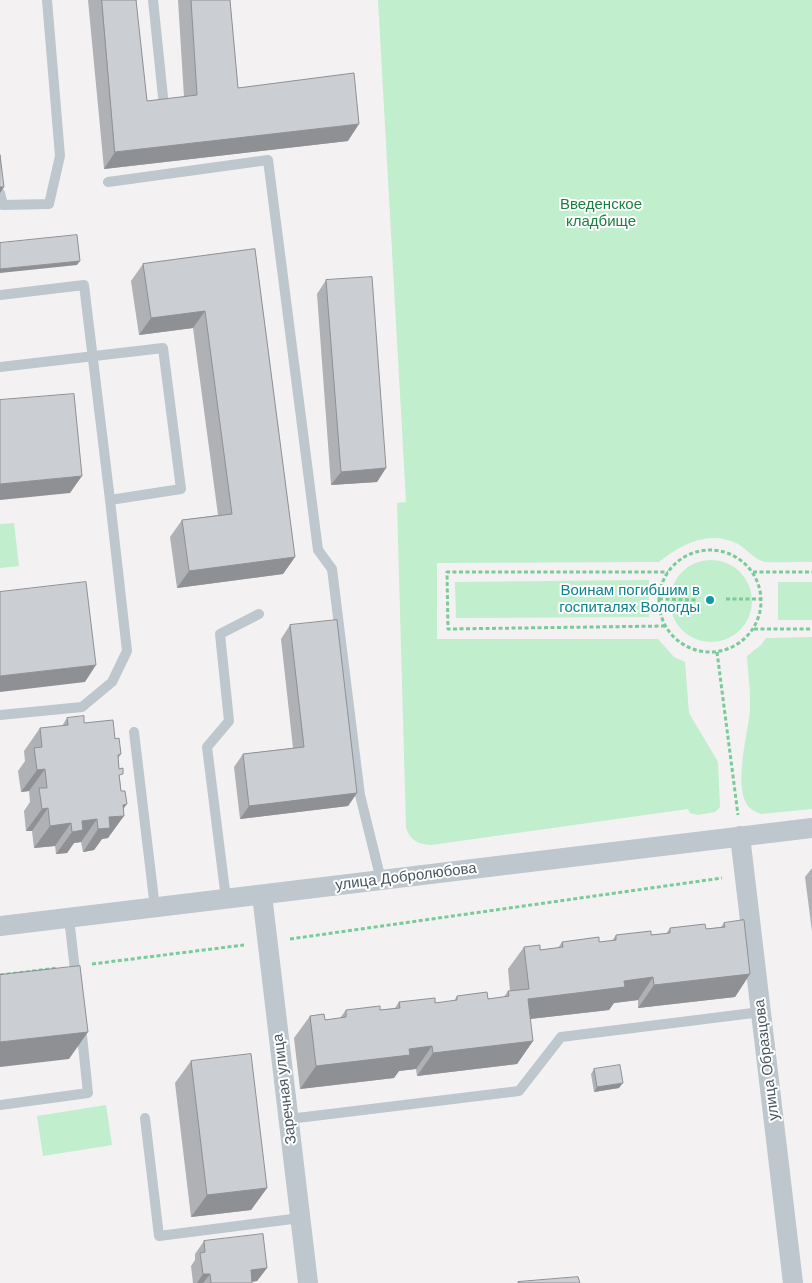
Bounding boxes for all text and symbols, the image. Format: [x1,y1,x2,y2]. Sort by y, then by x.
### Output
park label: Введенское кладбище [560,196,642,231]
place label: Воинам погибшим в госпиталях Вологды [559,582,700,617]
marker: Воинам погибшим в госпиталях Вологды [704,594,716,606]
street label: улица Добролюбова [334,859,478,895]
street label: улица Образцова [751,998,783,1122]
street label: Заречная улица [269,1033,301,1145]

